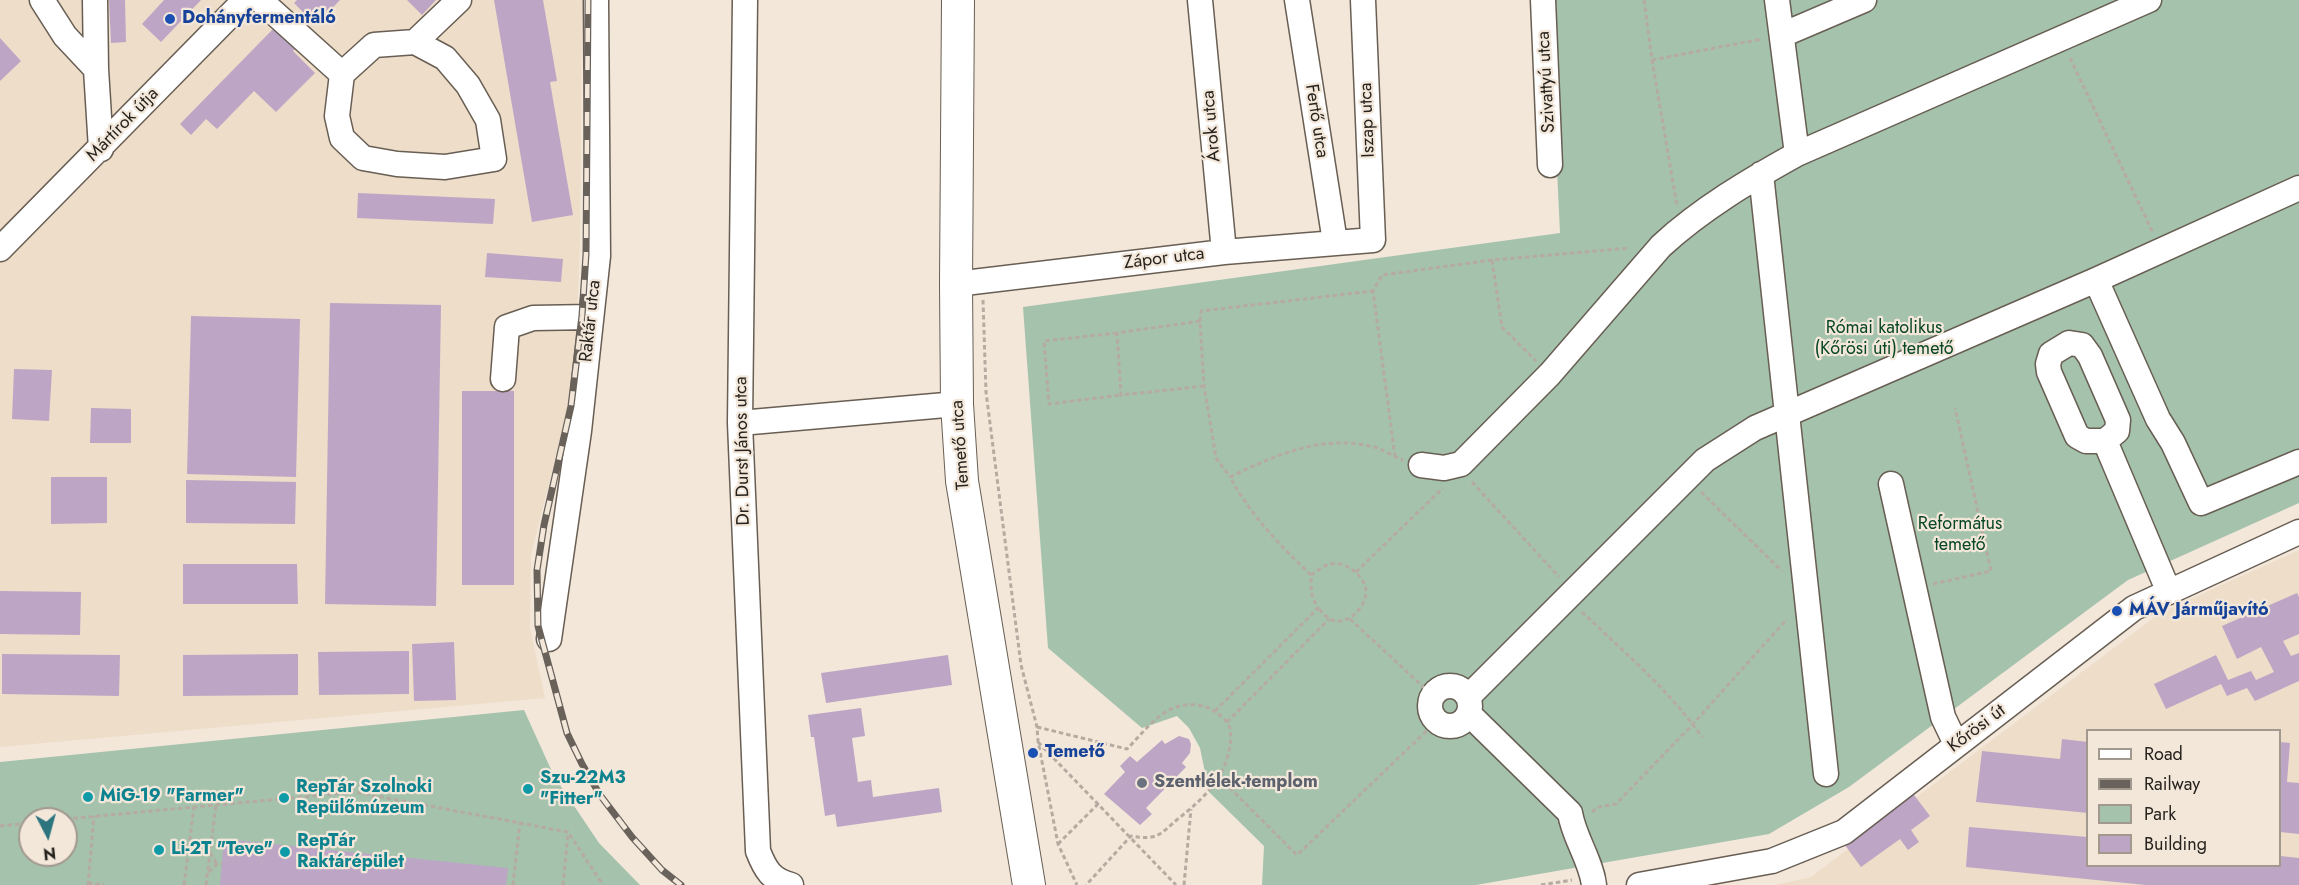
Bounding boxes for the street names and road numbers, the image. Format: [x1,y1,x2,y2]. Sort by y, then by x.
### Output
street label: Szivattyú utca [1534,31,1560,133]
street label: Iszap utca [1356,82,1380,158]
street label: Fertő utca [1300,83,1332,159]
street label: Mártírok útja [82,84,164,166]
street label: Árok utca [1198,89,1226,163]
street label: Zápor utca [1122,243,1206,275]
street label: Raktár utca [576,279,606,363]
street label: Dr. Durst János utca [731,376,755,526]
street label: Temető utca [947,399,975,491]
street label: Kőrösi út [1944,700,2010,758]

